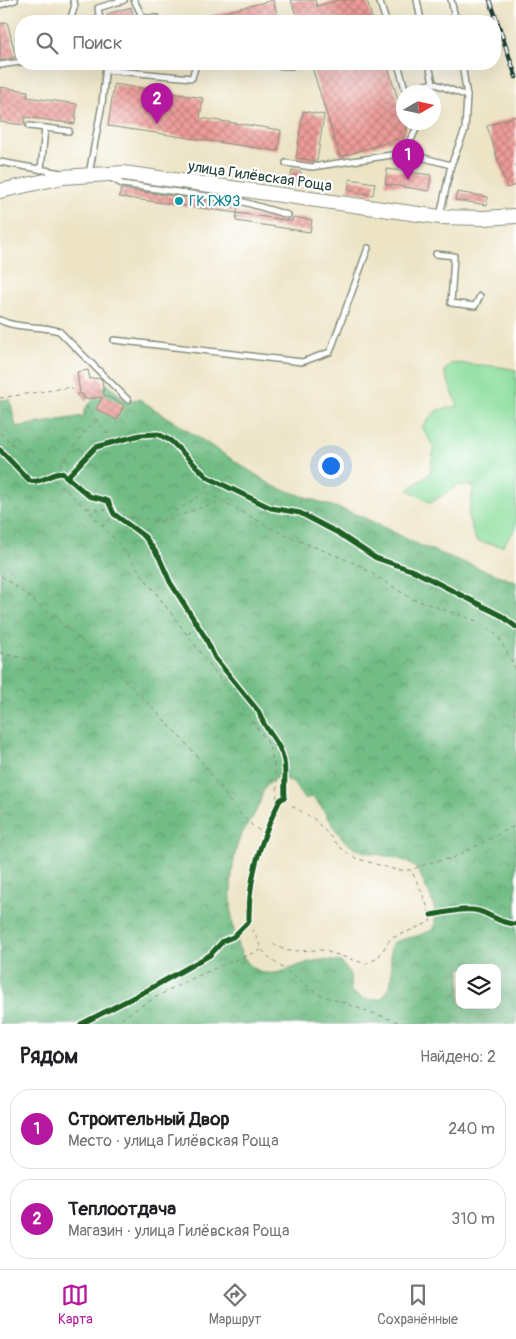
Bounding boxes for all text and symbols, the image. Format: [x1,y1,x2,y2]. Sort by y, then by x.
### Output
search box [15,15,501,70]
icon: search [33,29,61,57]
text: Поиск [73,31,123,55]
pin: 2 [141,83,173,124]
north arrow [396,85,441,130]
pin: 1 [392,139,424,180]
street label: улица Гилёвская Роща [186,157,333,196]
place label: ГК ГЖ93 [189,192,240,211]
marker: ГК ГЖ93 [173,195,185,207]
your location [318,453,344,479]
map controls [456,964,501,1009]
button: layers [456,964,501,1009]
text: Рядом [20,1043,78,1070]
text: Найдено: 2 [420,1047,496,1067]
text: Строительный Двор [68,1107,229,1131]
text: 1 [34,1119,40,1139]
text: 240 m [448,1119,495,1139]
text: Место · улица Гилёвская Роща [68,1131,279,1151]
text: Теплоотдача [68,1197,176,1221]
text: 2 [33,1209,41,1229]
text: 310 m [451,1209,495,1229]
text: Магазин · улица Гилёвская Роща [68,1221,290,1241]
tab: Карта [58,1281,93,1328]
tab: Маршрут [209,1281,261,1328]
tab: Сохранённые [377,1281,458,1328]

